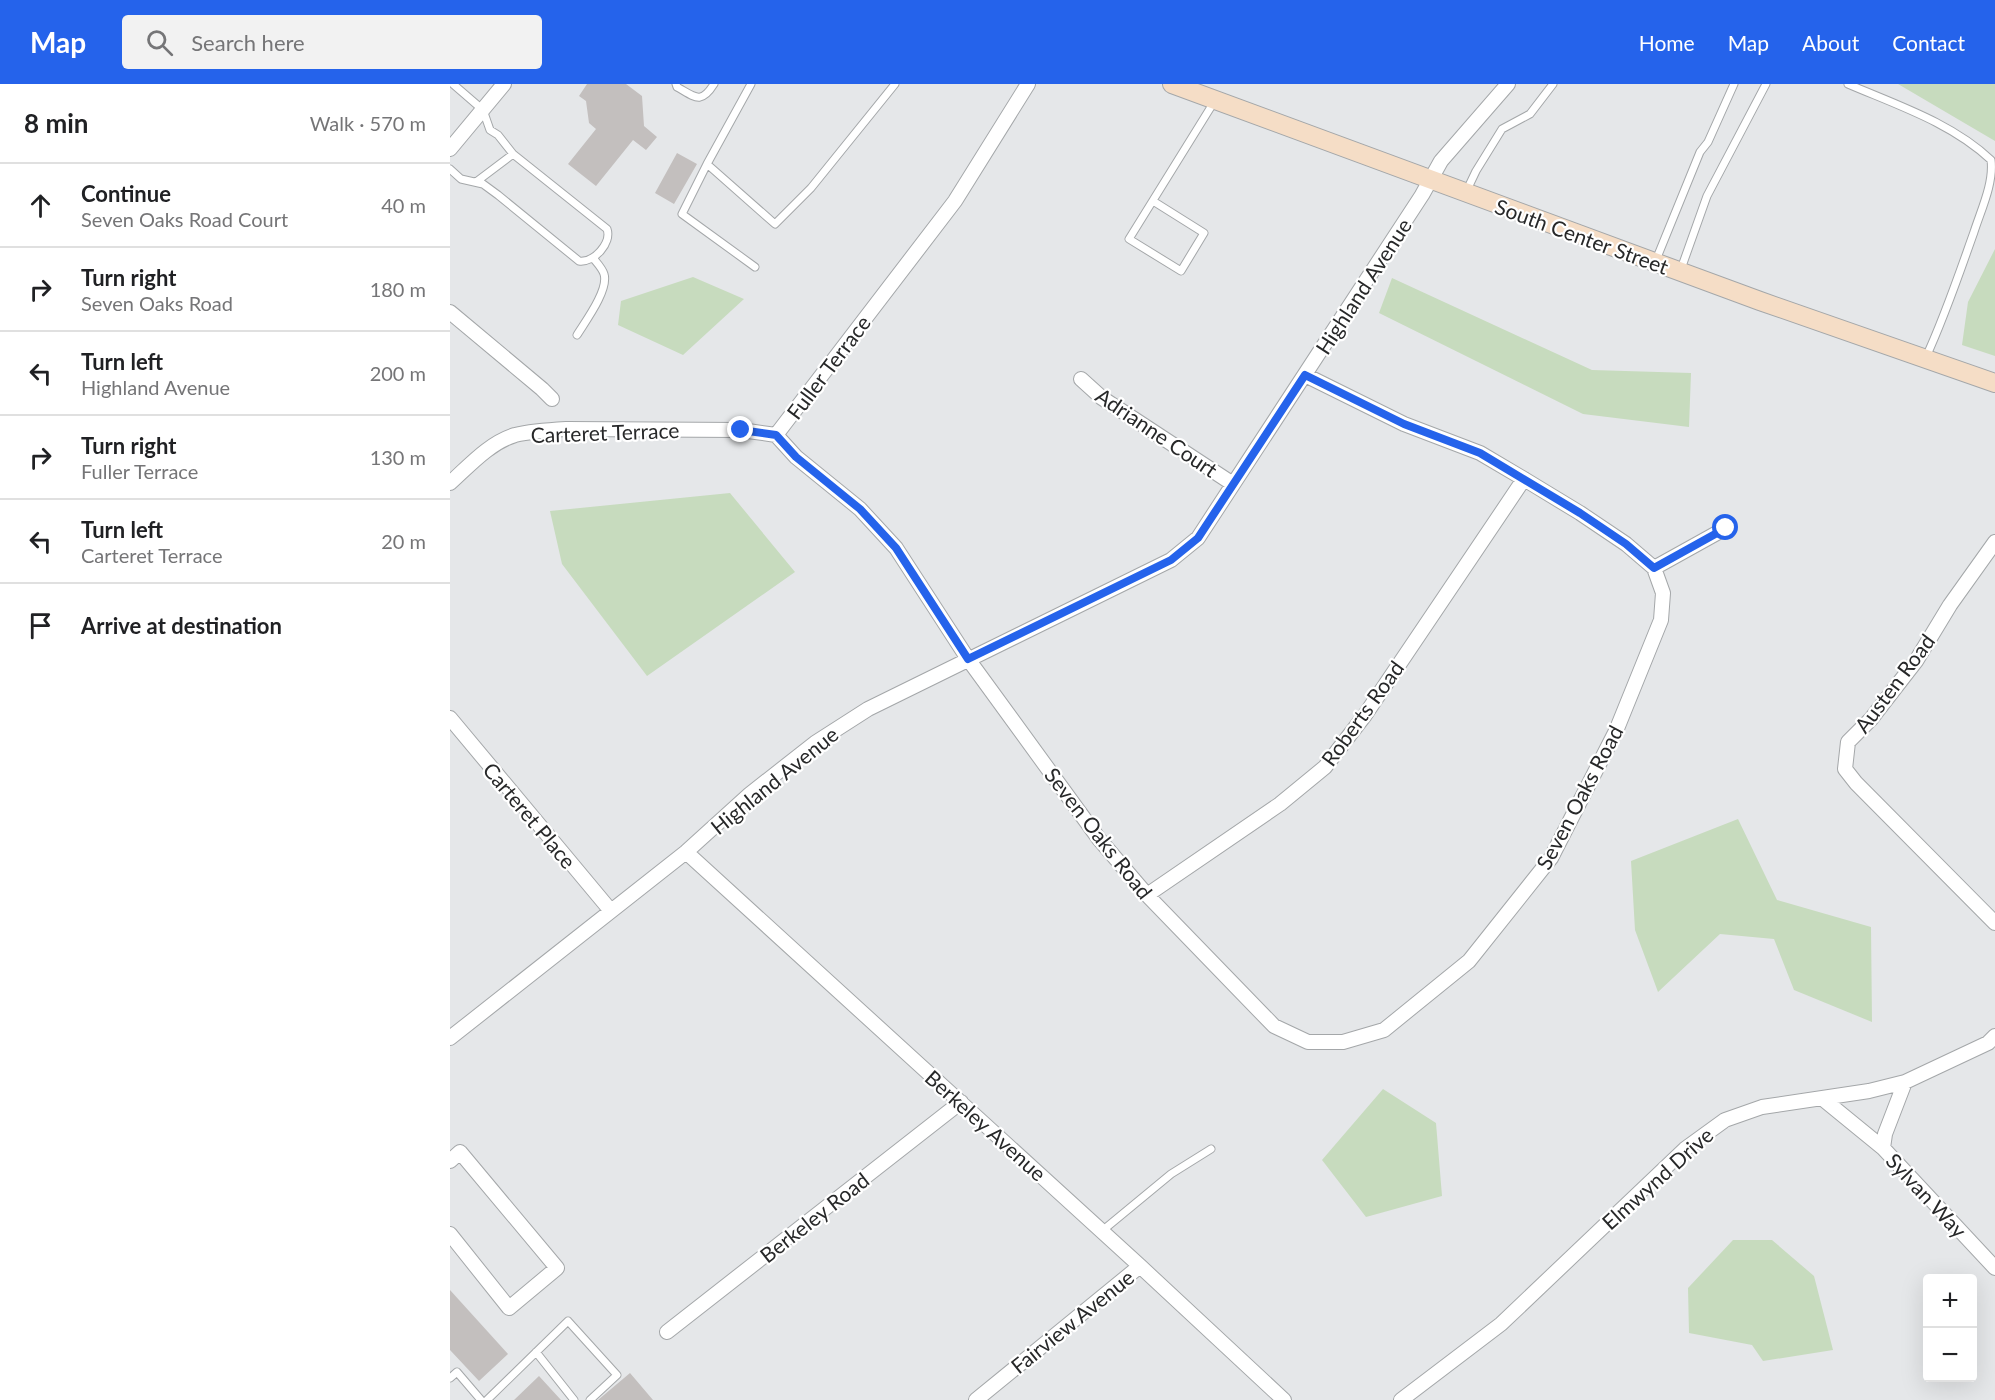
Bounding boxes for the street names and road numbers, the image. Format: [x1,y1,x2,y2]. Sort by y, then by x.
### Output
street label: South Center Street [1492,193,1672,279]
street label: Highland Avenue [1310,214,1416,358]
street label: Fuller Terrace [781,310,875,424]
street label: Adrianne Court [1091,382,1223,482]
street label: Carteret Terrace [530,417,680,447]
street label: Austen Road [1849,629,1939,737]
street label: Roberts Road [1316,656,1408,770]
street label: Highland Avenue [705,721,843,839]
street label: Seven Oaks Road [1530,721,1628,873]
street label: Carteret Place [478,757,582,873]
street label: Seven Oaks Road [1040,762,1158,904]
street label: Berkeley Avenue [921,1064,1051,1186]
street label: Elmwynd Drive [1596,1122,1718,1234]
street label: Sylvan Way [1882,1148,1972,1242]
street label: Berkeley Road [755,1167,873,1267]
street label: Fairview Avenue [1006,1264,1138,1378]

